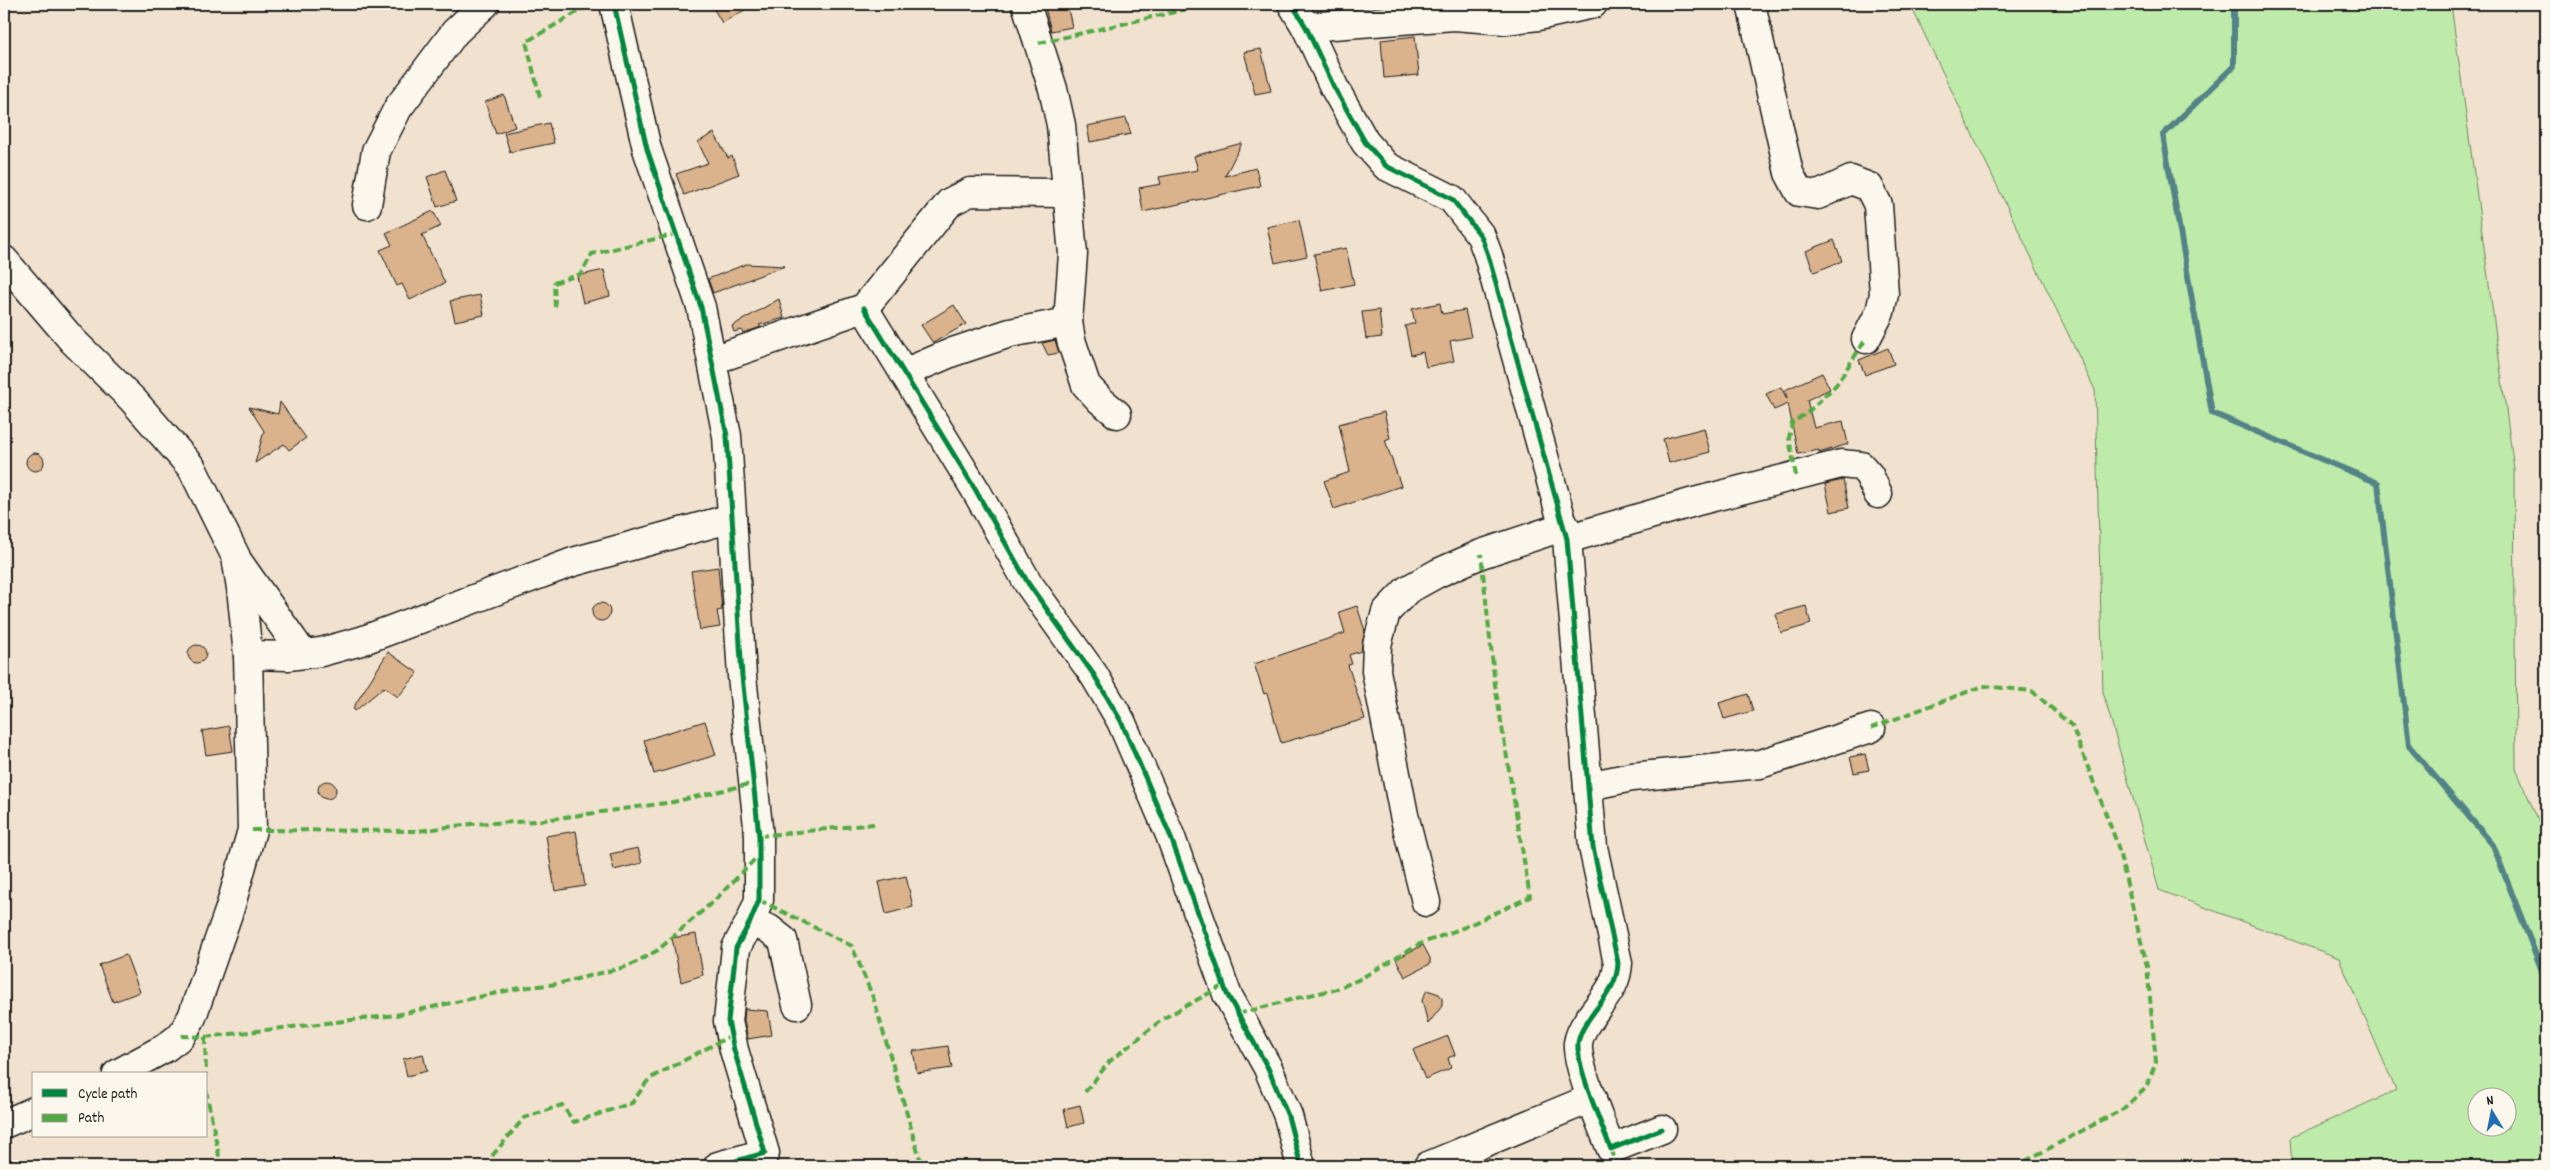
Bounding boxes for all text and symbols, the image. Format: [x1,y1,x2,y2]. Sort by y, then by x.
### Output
legend [32,1072,208,1138]
text: Cycle path [78,1084,138,1106]
north arrow [2468,1088,2518,1138]
text: N [2485,1091,2495,1112]
text: Path [78,1108,104,1130]

